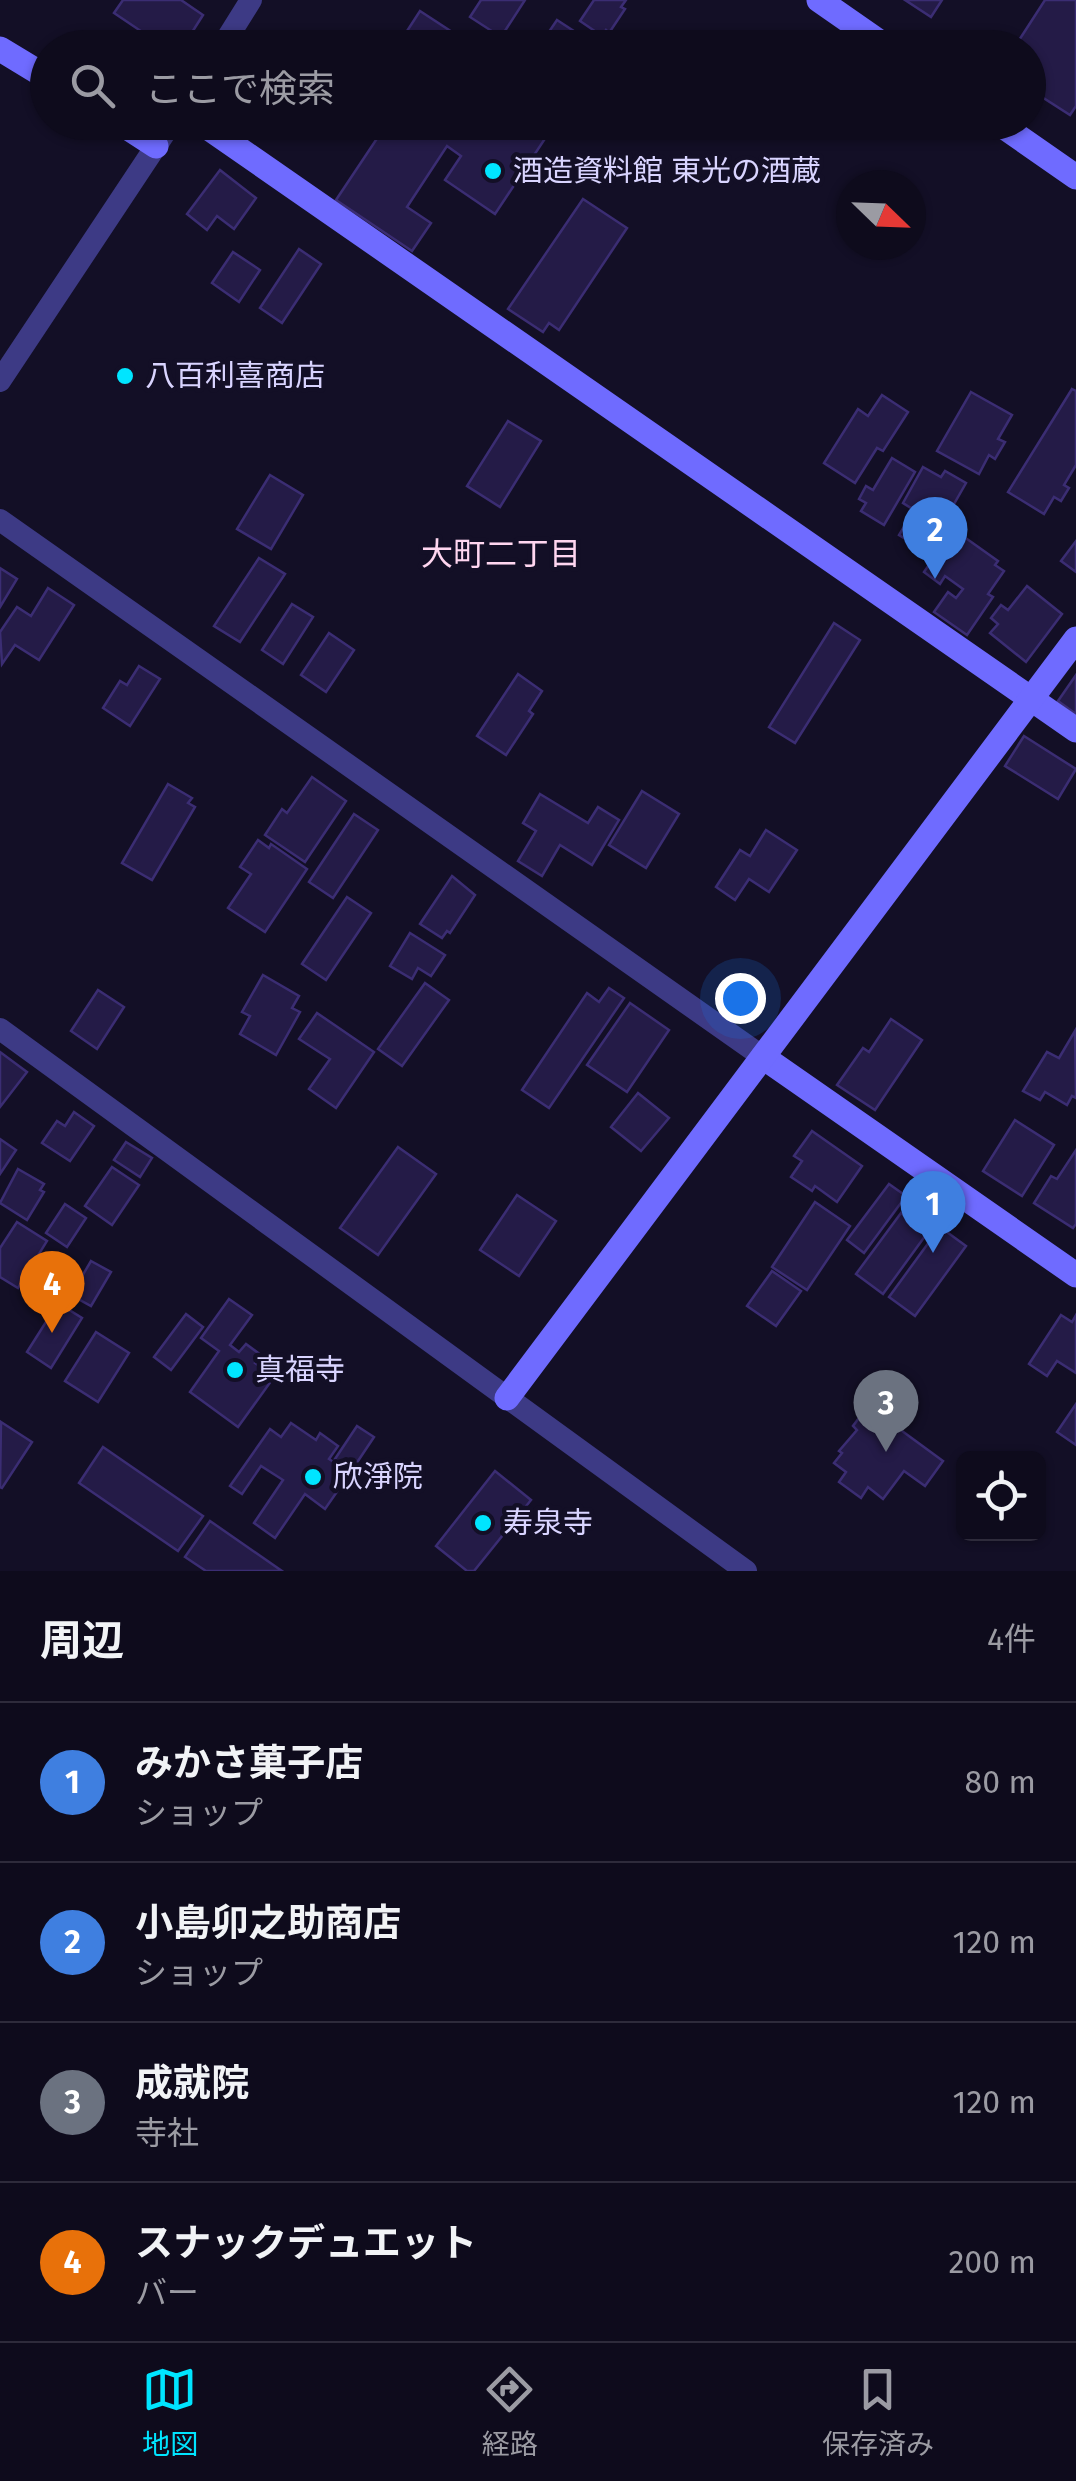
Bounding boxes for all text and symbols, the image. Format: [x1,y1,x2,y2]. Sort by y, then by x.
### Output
search box [30,30,1046,140]
icon: search [65,58,120,113]
text: ここで検索 [145,66,335,112]
place label: 酒造資料館 東光の酒蔵 [513,153,821,189]
marker: 酒造資料館 東光の酒蔵 [482,160,504,182]
north arrow [836,170,926,260]
place label: 八百利喜商店 [145,358,325,394]
marker: 八百利喜商店 [114,365,136,387]
pin: 2 [902,496,968,579]
district label: 大町二丁目 [421,535,581,573]
your location [715,973,766,1024]
pin: 1 [900,1170,966,1253]
pin: 4 [20,1250,84,1333]
place label: 真福寺 [255,1352,345,1388]
marker: 真福寺 [224,1359,246,1381]
pin: 3 [854,1370,918,1452]
map controls [956,1451,1046,1541]
button: locate [956,1451,1046,1541]
place label: 欣淨院 [333,1459,423,1495]
marker: 欣淨院 [302,1466,324,1488]
place label: 寿泉寺 [503,1505,593,1541]
marker: 寿泉寺 [472,1512,494,1534]
text: 周辺 [40,1616,124,1666]
text: 4件 [987,1620,1036,1658]
text: みかさ菓子店 [135,1740,363,1786]
text: 1 [65,1763,80,1801]
text: 80 m [965,1763,1036,1801]
text: ショップ [135,1794,263,1832]
text: 小島卯之助商店 [135,1900,401,1946]
text: 2 [64,1923,81,1961]
text: 120 m [953,1923,1036,1961]
text: ショップ [135,1954,263,1992]
text: 成就院 [135,2060,249,2106]
text: 3 [64,2083,81,2121]
text: 120 m [953,2083,1036,2121]
text: 寺社 [135,2114,199,2152]
text: スナックデュエット [135,2220,477,2266]
text: 4 [63,2243,82,2281]
text: 200 m [949,2243,1036,2281]
text: バー [135,2274,199,2312]
tab: 地図 [142,2362,198,2462]
tab: 経路 [482,2362,538,2462]
tab: 保存済み [822,2362,934,2462]

